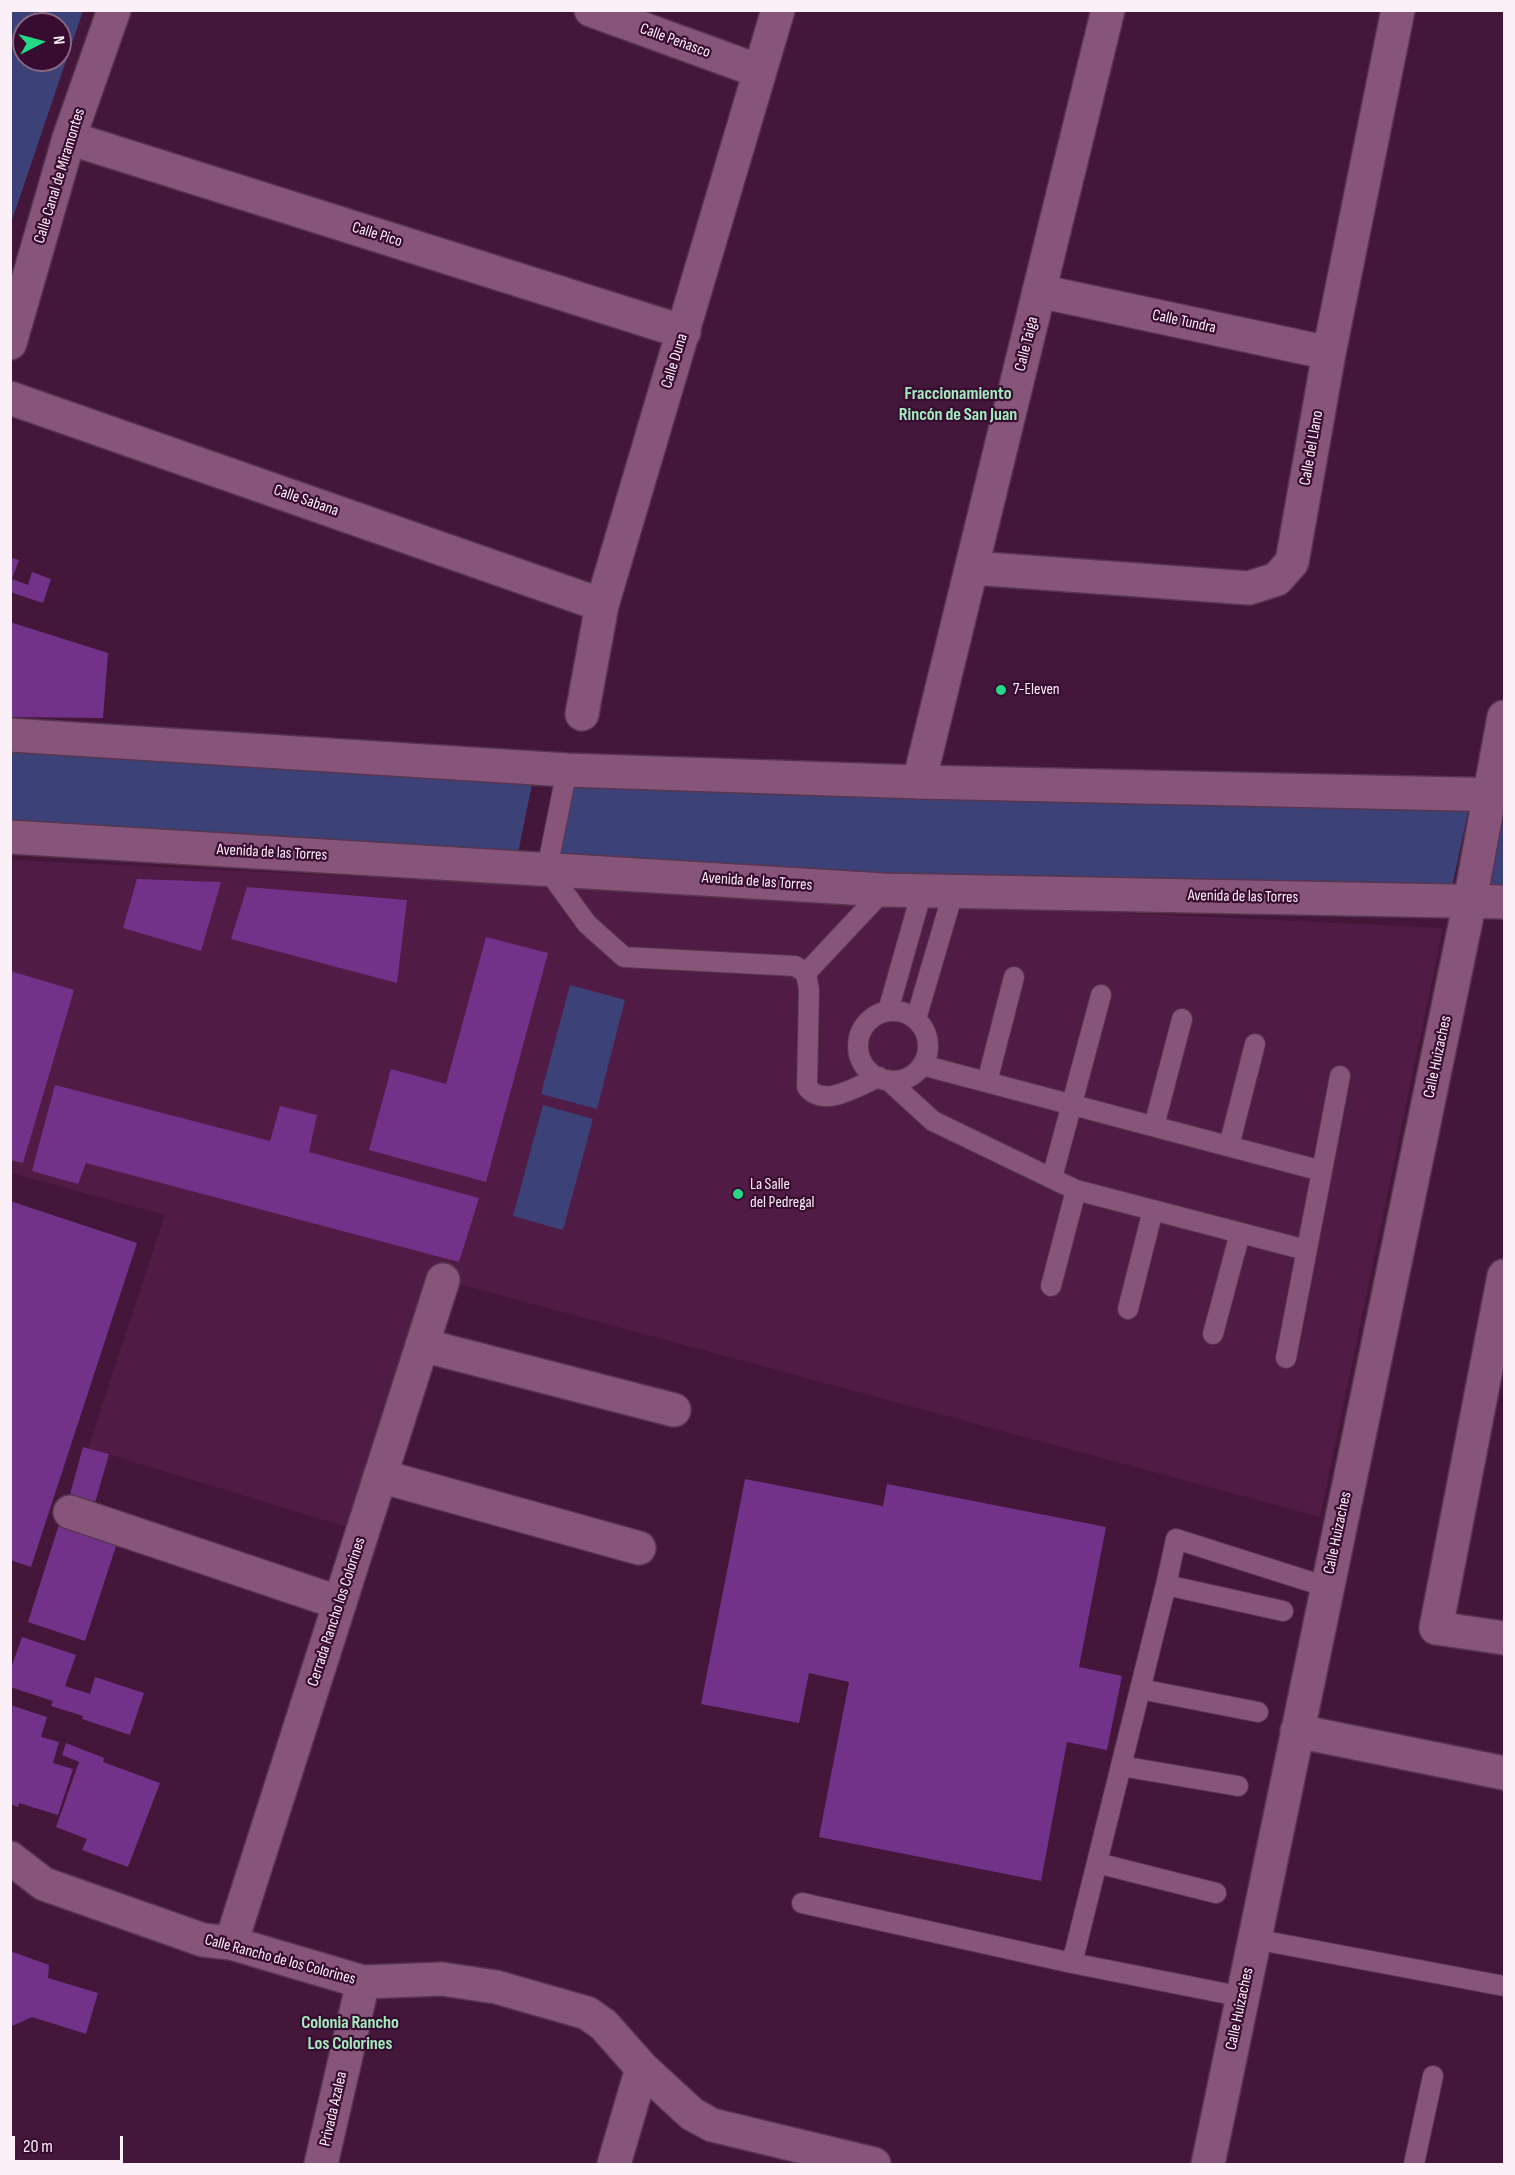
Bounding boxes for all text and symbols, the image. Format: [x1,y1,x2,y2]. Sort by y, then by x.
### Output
north arrow [12,12,72,72]
street label: Calle Peñasco [637,19,713,63]
text: N [49,35,68,46]
street label: Calle Canal de Miramontes [30,106,90,246]
street label: Calle Pico [350,218,404,252]
street label: Calle Tundra [1150,306,1218,338]
street label: Calle Taiga [1011,315,1043,373]
street label: Calle Duna [658,331,692,391]
district label: Fraccionamiento Rincón de San Juan [899,383,1017,426]
street label: Calle del Llano [1296,409,1328,487]
street label: Calle Sabana [271,481,341,521]
place label: 7-Eleven [1013,680,1060,700]
marker: 7-Eleven [994,683,1008,697]
street label: Avenida de las Torres [216,841,328,865]
street label: Avenida de las Torres [701,869,813,895]
street label: Avenida de las Torres [1188,886,1298,908]
street label: Calle Huizaches [1420,1014,1456,1100]
place label: La Salle del Pedregal [750,1175,815,1213]
marker: La Salle del Pedregal [731,1187,745,1201]
street label: Calle Huizaches [1320,1490,1356,1576]
street label: Cerrada Rancho los Colorines [304,1535,370,1689]
street label: Calle Rancho de los Colorines [203,1931,357,1989]
street label: Calle Huizaches [1222,1966,1258,2052]
district label: Colonia Rancho Los Colorines [301,2012,399,2054]
street label: Privada Azalea [316,2070,352,2148]
scale bar [15,2124,126,2162]
text: 20 m [23,2136,53,2157]

